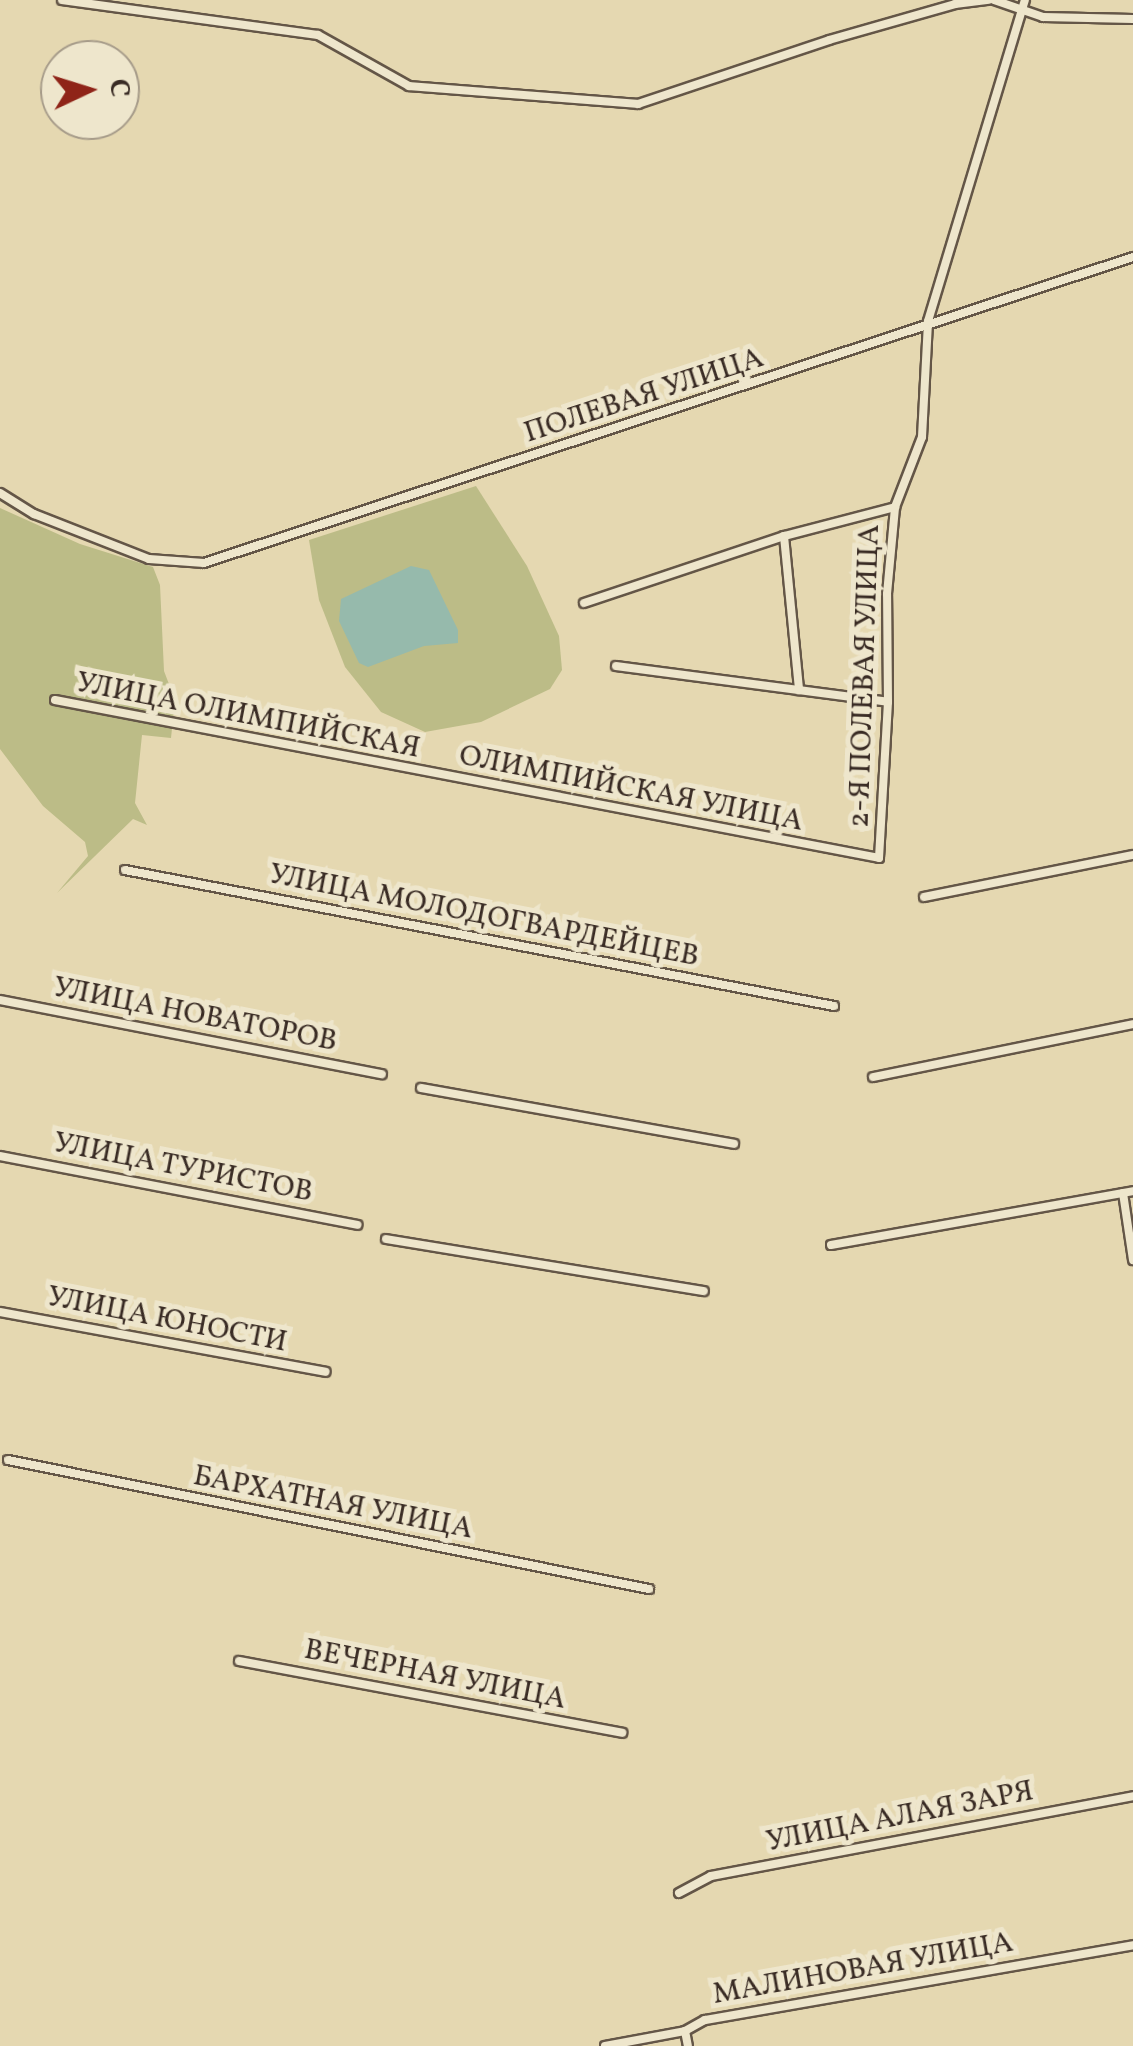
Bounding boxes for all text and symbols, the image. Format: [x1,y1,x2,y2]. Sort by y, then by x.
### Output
north arrow [40,40,140,140]
text: С [98,78,139,98]
street label: ПОЛЕВАЯ УЛИЦА [520,340,768,452]
street label: 2-Я ПОЛЕВАЯ УЛИЦА [842,524,888,828]
street label: УЛИЦА ОЛИМПИЙСКАЯ [73,665,423,767]
street label: ОЛИМПИЙСКАЯ УЛИЦА [456,738,806,840]
street label: УЛИЦА МОЛОДОГВАРДЕЙЦЕВ [266,857,702,975]
street label: УЛИЦА НОВАТОРОВ [50,970,340,1060]
street label: УЛИЦА ТУРИСТОВ [50,1125,316,1211]
street label: УЛИЦА ЮНОСТИ [44,1279,290,1361]
street label: БАРХАТНАЯ УЛИЦА [190,1458,476,1548]
street label: ВЕЧЕРНАЯ УЛИЦА [301,1632,569,1718]
street label: УЛИЦА АЛАЯ ЗАРЯ [763,1773,1037,1861]
street label: МАЛИНОВАЯ УЛИЦА [710,1925,1016,2013]

